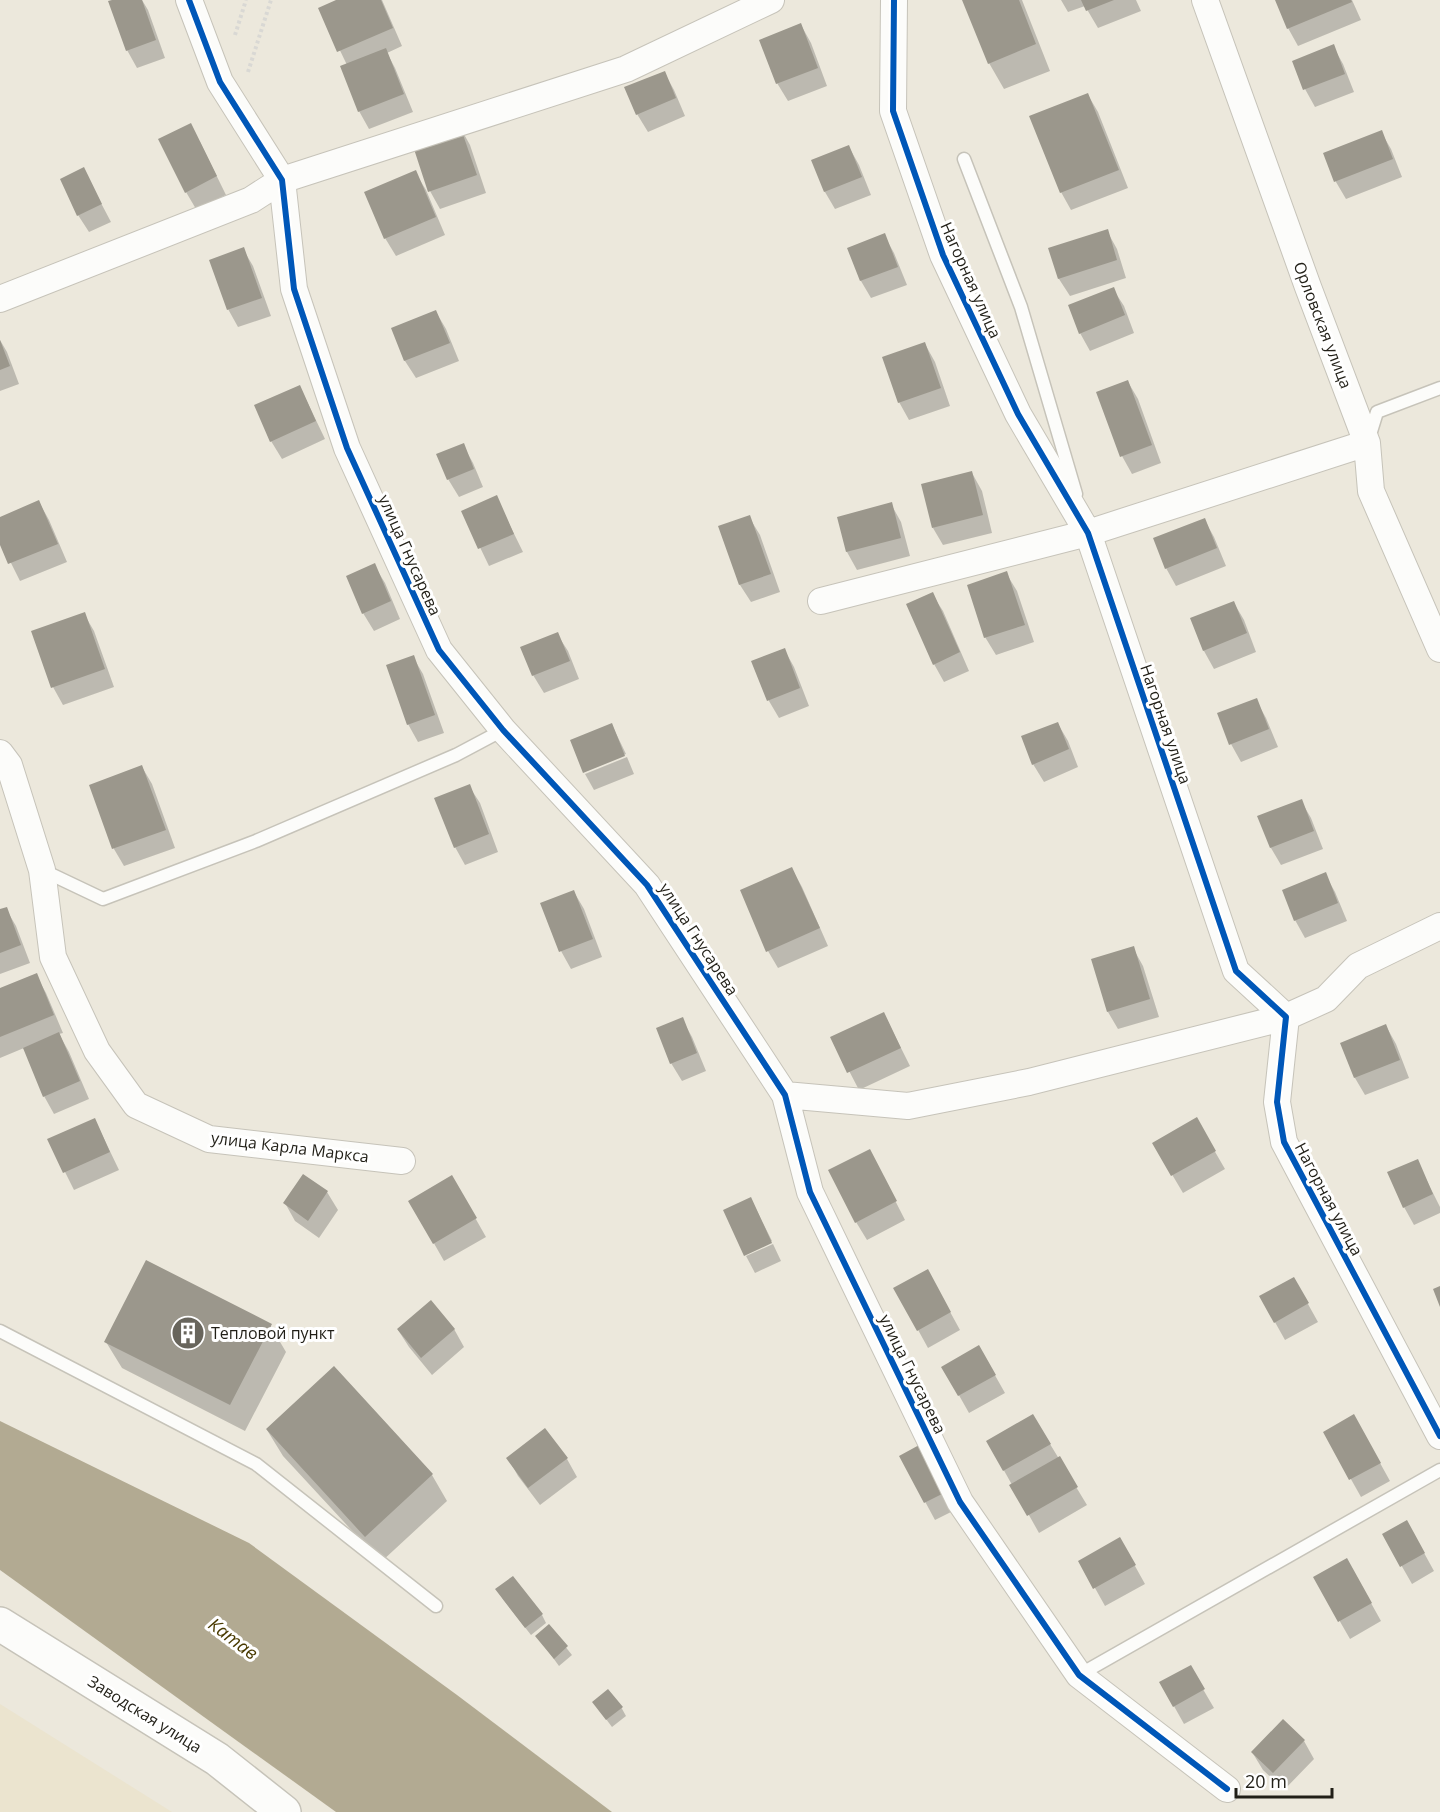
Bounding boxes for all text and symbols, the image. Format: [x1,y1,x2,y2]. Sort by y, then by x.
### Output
street label: Нагорная улица [935,218,1007,342]
street label: Орловская улица [1289,258,1357,392]
street label: улица Гнусарева [373,491,447,619]
street label: Нагорная улица [1135,661,1197,787]
street label: улица Гнусарева [654,878,744,1000]
street label: улица Карла Маркса [210,1126,370,1168]
street label: Нагорная улица [1290,1139,1368,1259]
street label: улица Гнусарева [875,1311,951,1437]
building icon: Тепловой пункт [170,1315,206,1351]
place label: Тепловой пункт [211,1322,335,1344]
water label: Катав [204,1612,263,1665]
street label: Заводская улица [84,1670,206,1758]
scale bar [1236,1761,1332,1799]
text: 20 m [1245,1769,1287,1793]

